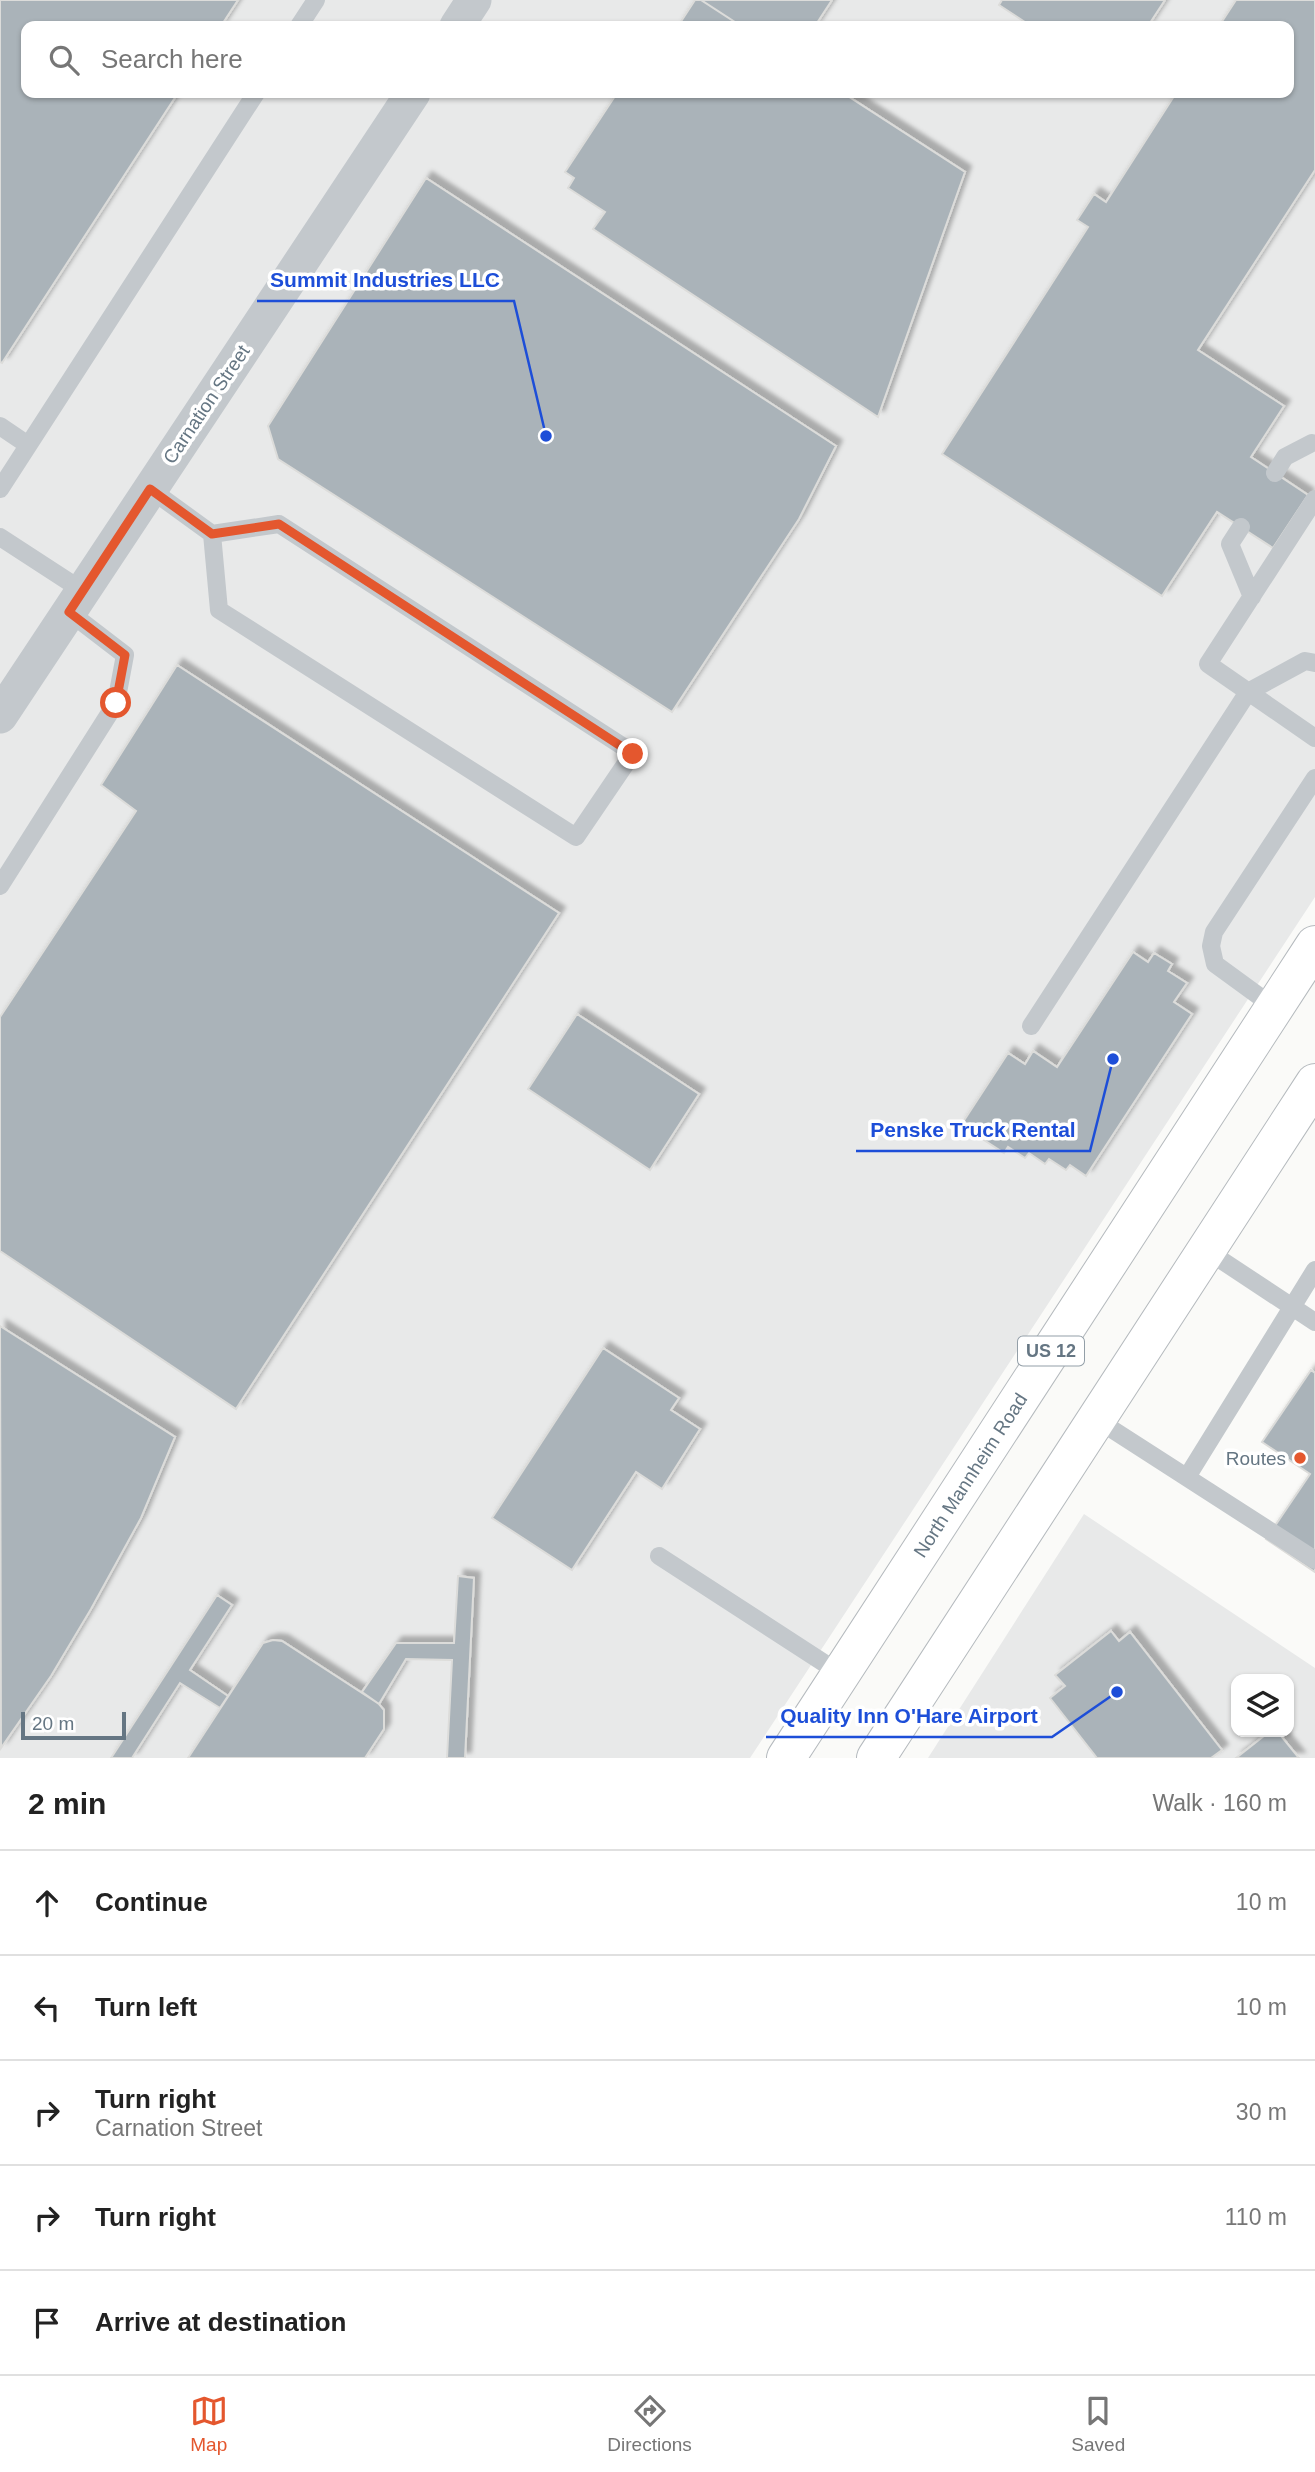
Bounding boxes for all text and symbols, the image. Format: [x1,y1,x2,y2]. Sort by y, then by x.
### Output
search box [21,21,1294,98]
icon: search [45,41,83,79]
text: Search here [101,44,243,74]
callout: Summit Industries LLC [257,259,514,301]
text: Summit Industries LLC [270,268,500,291]
street label: Carnation Street [159,340,254,468]
route start [100,687,131,718]
route end [617,738,648,769]
callout: Penske Truck Rental [856,1109,1090,1151]
text: Penske Truck Rental [870,1118,1076,1141]
road number: US 12 [1018,1336,1084,1366]
street label: North Mannheim Road [910,1389,1031,1561]
place label: Routes [1226,1448,1286,1469]
marker: Routes [1292,1450,1308,1466]
map controls [1231,1674,1294,1737]
button: layers [1231,1674,1294,1737]
callout: Quality Inn O'Hare Airport [766,1695,1052,1737]
text: Quality Inn O'Hare Airport [780,1704,1038,1727]
scale bar [21,1709,126,1741]
text: 20 m [32,1713,74,1734]
text: 2 min [28,1787,106,1820]
text: Walk · 160 m [1152,1790,1287,1816]
icon: ahead [28,1884,66,1922]
text: Continue [95,1887,208,1917]
text: 10 m [1236,1889,1287,1915]
icon: left [28,1989,66,2027]
text: Turn left [95,1992,197,2022]
text: 10 m [1236,1994,1287,2020]
text: Turn right [95,2084,216,2114]
icon: right [28,2094,66,2132]
text: 30 m [1236,2099,1287,2125]
text: Carnation Street [95,2115,262,2141]
icon: right [28,2199,66,2237]
text: Turn right [95,2202,216,2232]
text: 110 m [1225,2204,1287,2230]
icon: arrive [28,2304,66,2342]
text: Arrive at destination [95,2307,346,2337]
tab: Map [190,2392,228,2456]
tab: Directions [607,2392,692,2456]
tab: Saved [1071,2392,1125,2456]

